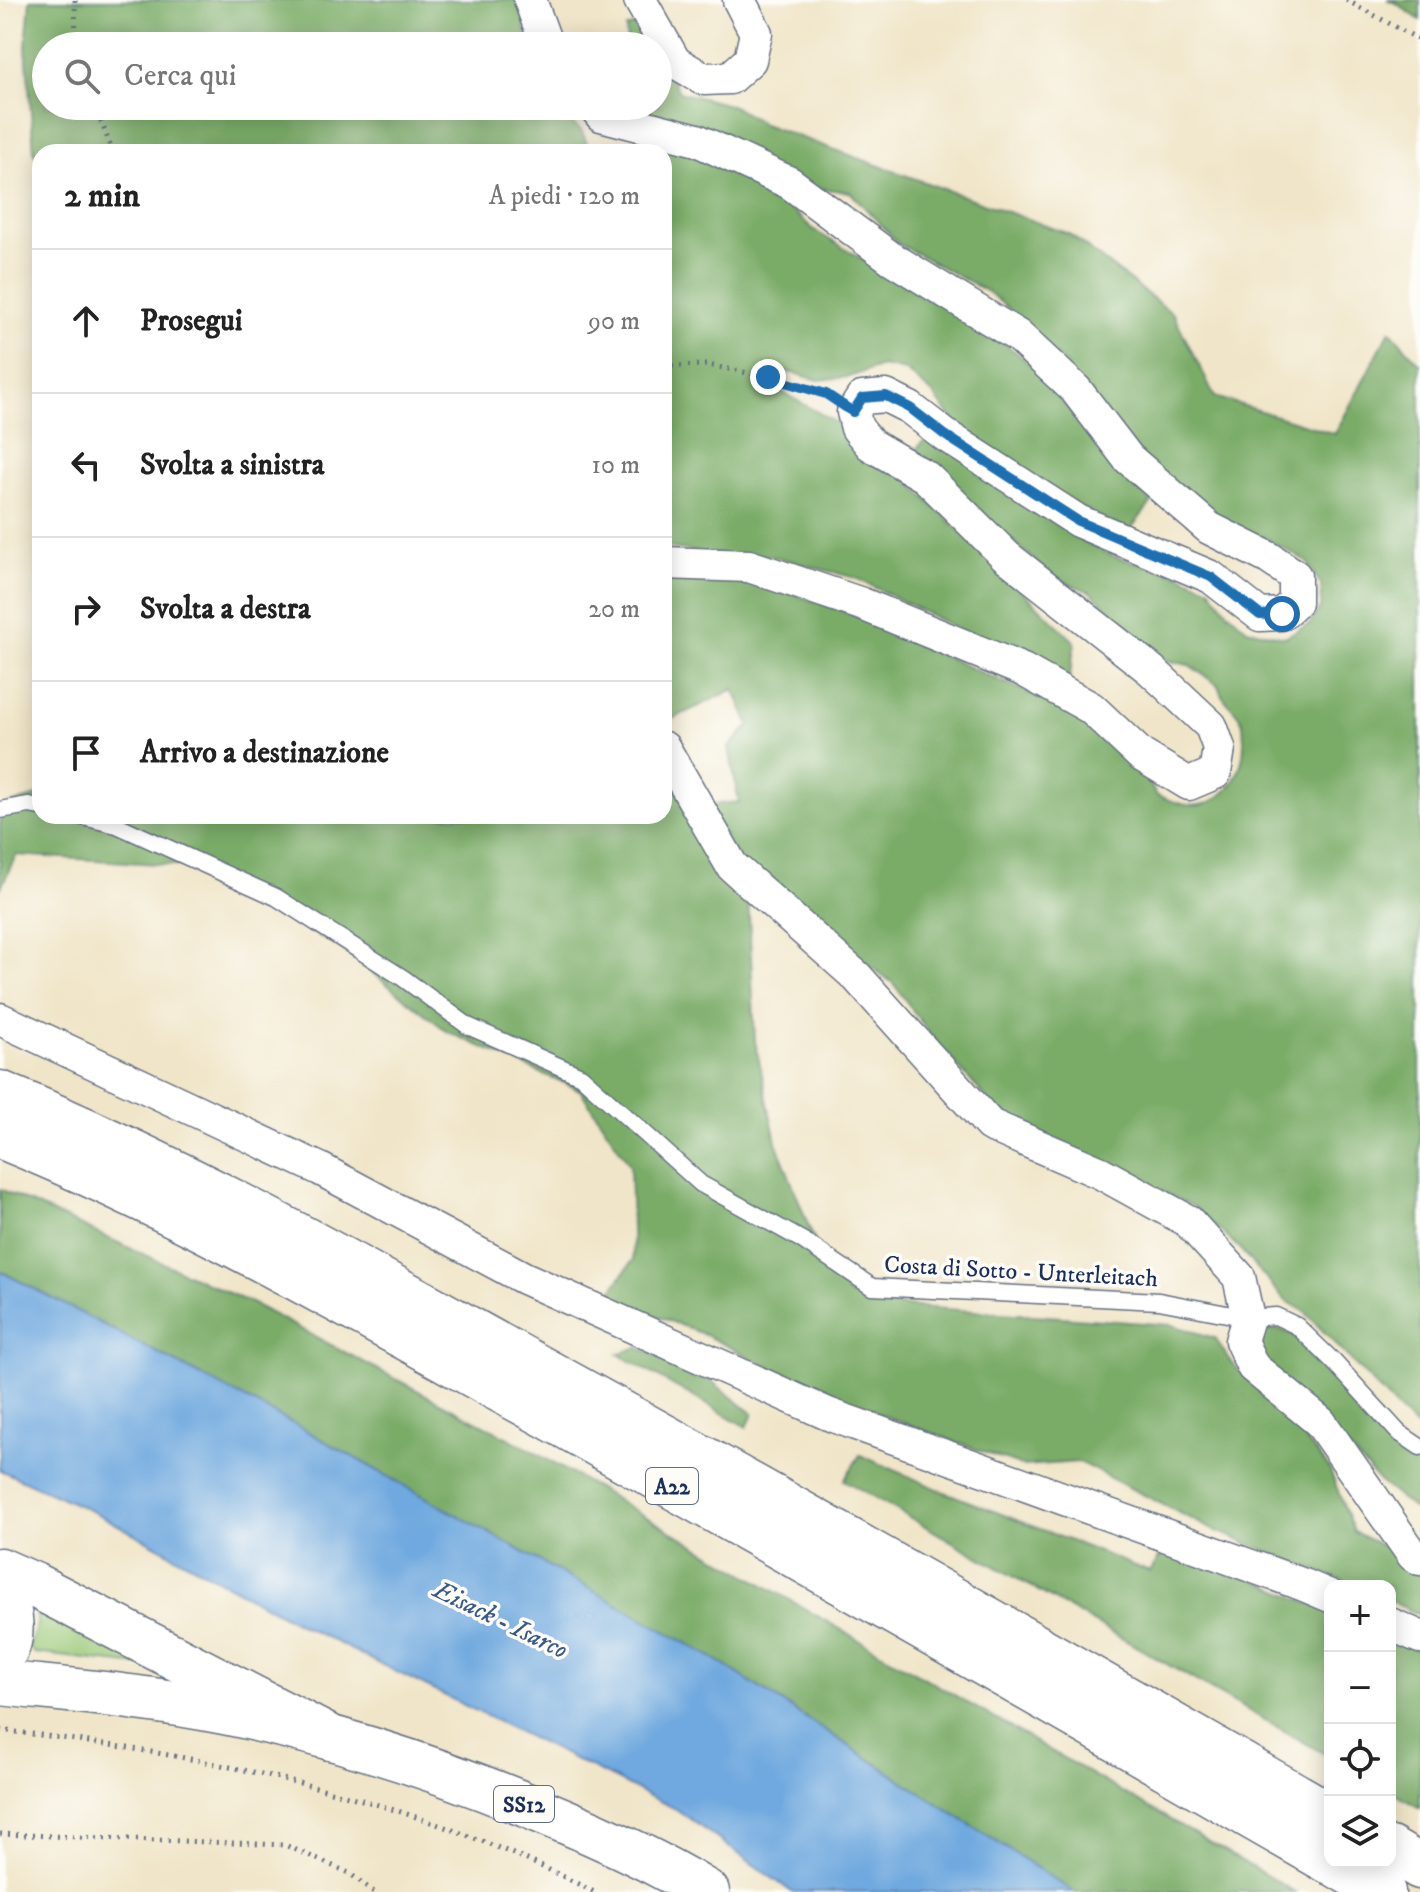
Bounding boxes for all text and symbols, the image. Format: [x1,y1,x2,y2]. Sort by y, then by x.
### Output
search box [32,32,672,120]
icon: search [60,54,104,98]
text: Cerca qui [124,58,237,95]
text: 2 min [64,175,140,217]
text: A piedi · 120 m [489,180,640,213]
icon: ahead [64,299,108,343]
text: Prosegui [140,303,242,340]
text: 90 m [588,305,640,338]
route end [750,359,786,395]
icon: left [64,443,108,487]
text: Svolta a sinistra [140,447,325,484]
text: 10 m [591,449,640,482]
icon: right [64,587,108,631]
text: Svolta a destra [140,591,311,628]
text: 20 m [588,593,640,626]
route start [1264,596,1300,632]
icon: arrive [64,731,108,775]
text: Arrivo a destinazione [140,735,389,772]
street label: Costa di Sotto - Unterleitach [883,1250,1159,1294]
road number: A22 [646,1468,698,1504]
water label: Eisack - Isarco [426,1573,573,1667]
map controls [1324,1580,1396,1868]
button: + [1324,1580,1396,1652]
button: − [1324,1652,1396,1724]
button: locate [1324,1724,1396,1796]
road number: SS12 [494,1786,554,1822]
button: layers [1324,1796,1396,1868]

